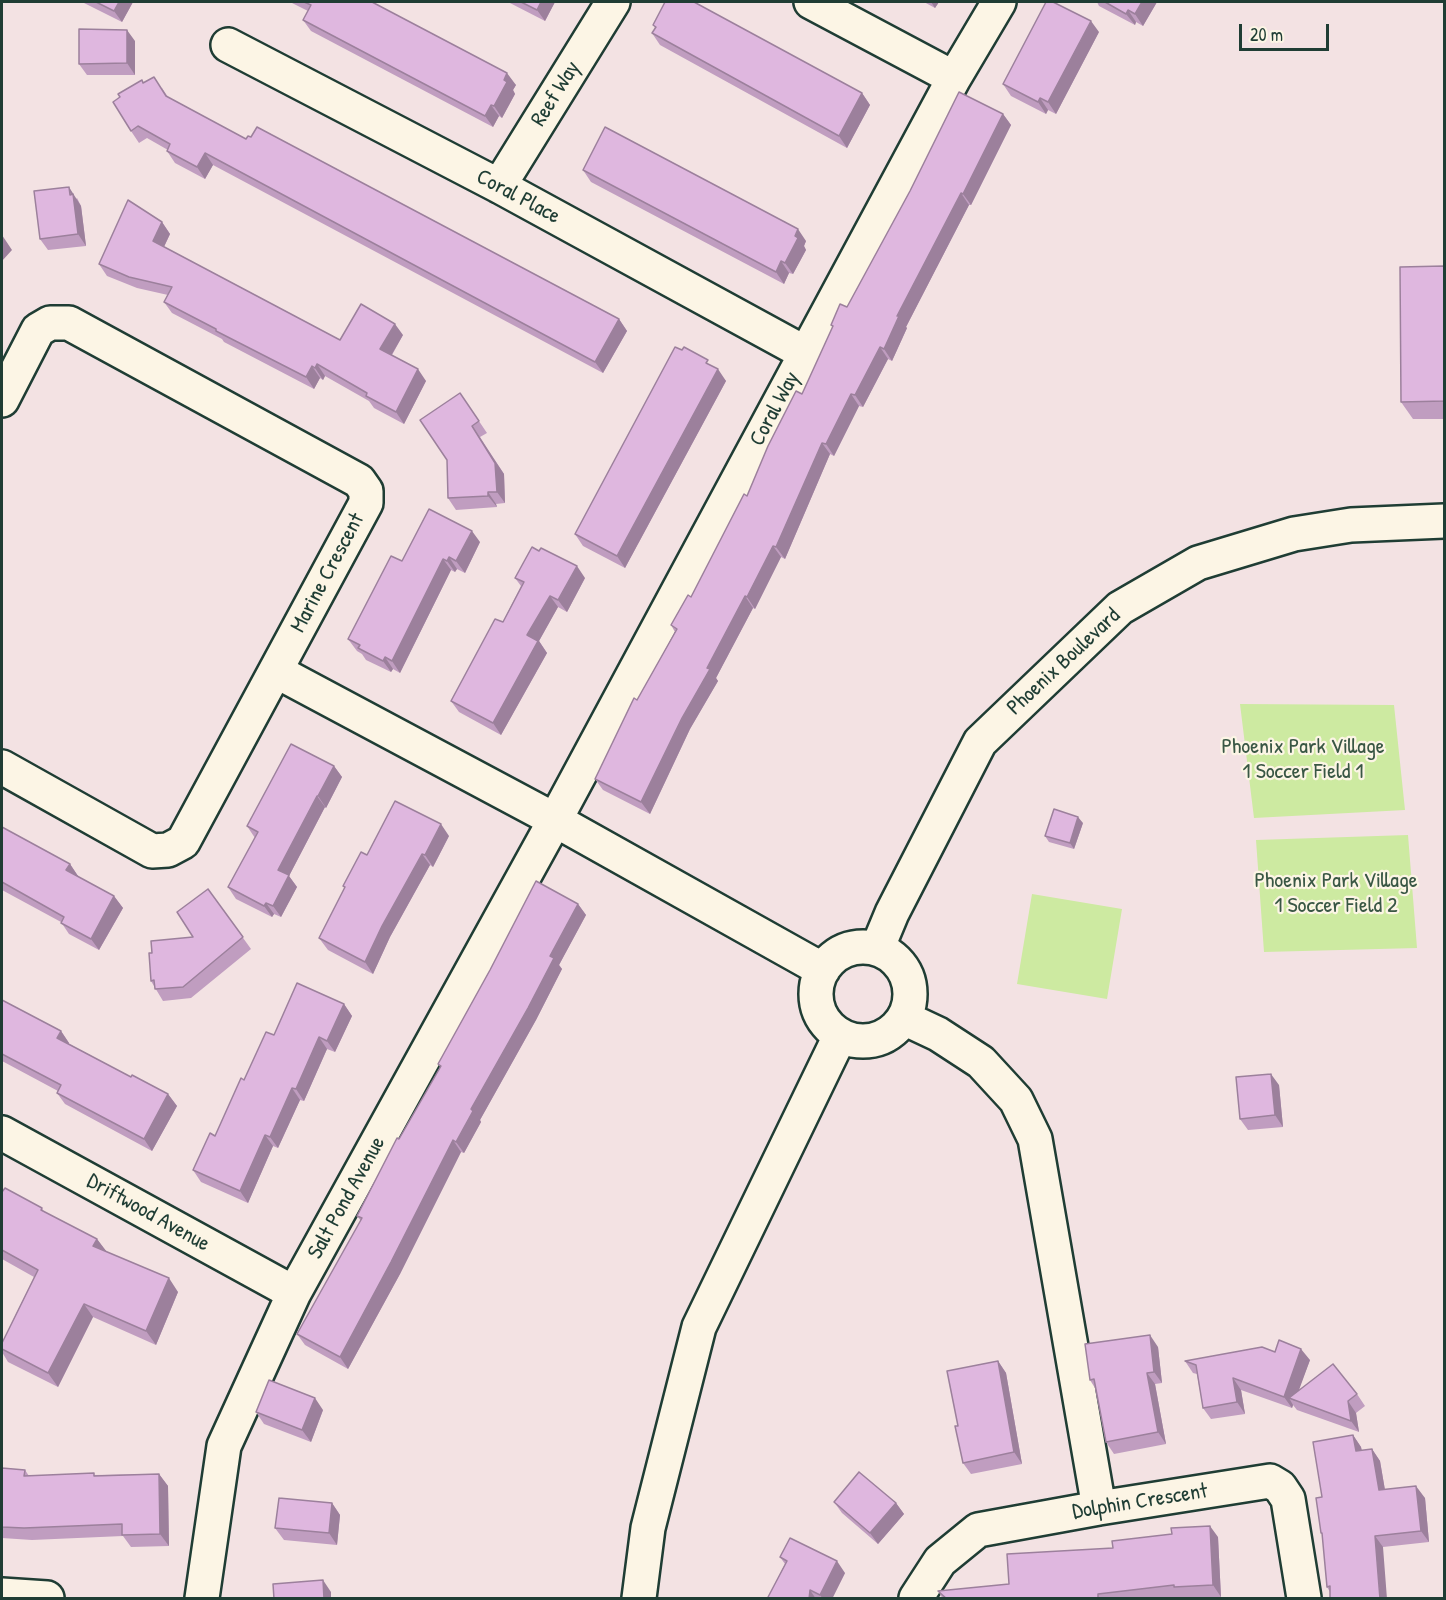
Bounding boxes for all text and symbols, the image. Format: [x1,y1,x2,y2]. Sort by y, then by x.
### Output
scale bar [1242,12,1332,50]
text: 20 m [1250,22,1283,47]
street label: Reef Way [526,57,586,131]
street label: Coral Place [472,164,564,230]
street label: Coral Way [744,367,806,451]
street label: Marine Crescent [285,509,371,637]
street label: Phoenix Boulevard [1002,603,1126,721]
park label: Phoenix Park Village 1 Soccer Field 1 [1221,734,1385,786]
park label: Phoenix Park Village 1 Soccer Field 2 [1254,868,1418,920]
street label: Salt Pond Avenue [302,1132,392,1264]
street label: Driftwood Avenue [82,1168,214,1258]
street label: Dolphin Crescent [1071,1478,1209,1526]

